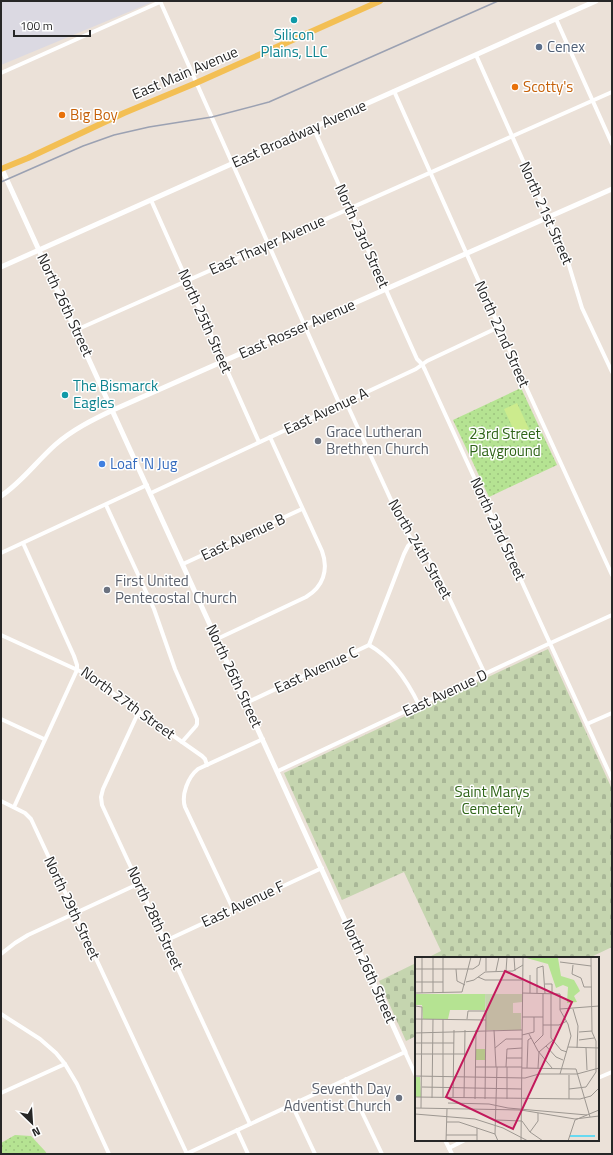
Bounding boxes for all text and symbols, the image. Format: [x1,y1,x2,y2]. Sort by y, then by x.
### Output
scale bar [14,12,90,38]
marker: Silicon Plains, LLC [289,15,299,25]
text: 100 m [20,16,53,35]
place label: Silicon Plains, LLC [260,23,328,63]
place label: Cenex [547,35,585,58]
street label: East Main Avenue [128,40,241,105]
marker: Cenex [534,42,544,52]
place label: Scotty's [523,75,573,98]
marker: Scotty's [510,82,520,92]
street label: East Broadway Avenue [228,93,370,174]
place label: Big Boy [70,103,118,126]
marker: Big Boy [57,110,67,120]
street label: North 21st Street [513,158,580,269]
street label: North 23rd Street [329,180,396,292]
street label: East Thayer Avenue [205,209,328,280]
street label: North 26th Street [31,249,100,361]
street label: North 25th Street [172,265,239,377]
street label: North 22nd Street [469,277,537,391]
street label: East Rosser Avenue [235,293,359,365]
place label: The Bismarck Eagles [73,374,158,414]
street label: East Avenue A [280,381,372,440]
marker: The Bismarck Eagles [60,390,70,400]
place label: Grace Lutheran Brethren Church [326,420,429,460]
park label: 23rd Street Playground [469,422,542,462]
marker: Grace Lutheran Brethren Church [313,436,323,446]
place label: Loaf 'N Jug [110,452,178,475]
marker: Loaf 'N Jug [97,459,107,469]
street label: North 23rd Street [464,473,533,585]
street label: North 24th Street [383,495,459,604]
street label: East Avenue B [197,507,289,566]
place label: First United Pentecostal Church [115,569,237,609]
marker: First United Pentecostal Church [102,585,112,595]
street label: North 26th Street [200,620,269,732]
street label: East Avenue C [270,640,361,699]
street label: North 27th Street [76,660,181,745]
street label: East Avenue D [399,663,491,722]
park label: Saint Marys Cemetery [455,780,529,820]
street label: North 29th Street [38,852,107,964]
street label: North 28th Street [121,862,190,974]
street label: East Avenue F [197,874,288,933]
street label: North 26th Street [336,915,403,1027]
inset map [415,957,599,1141]
place label: Seventh Day Adventist Church [284,1077,391,1117]
marker: Seventh Day Adventist Church [394,1093,404,1103]
north arrow [12,1103,52,1143]
text: N [29,1123,43,1141]

